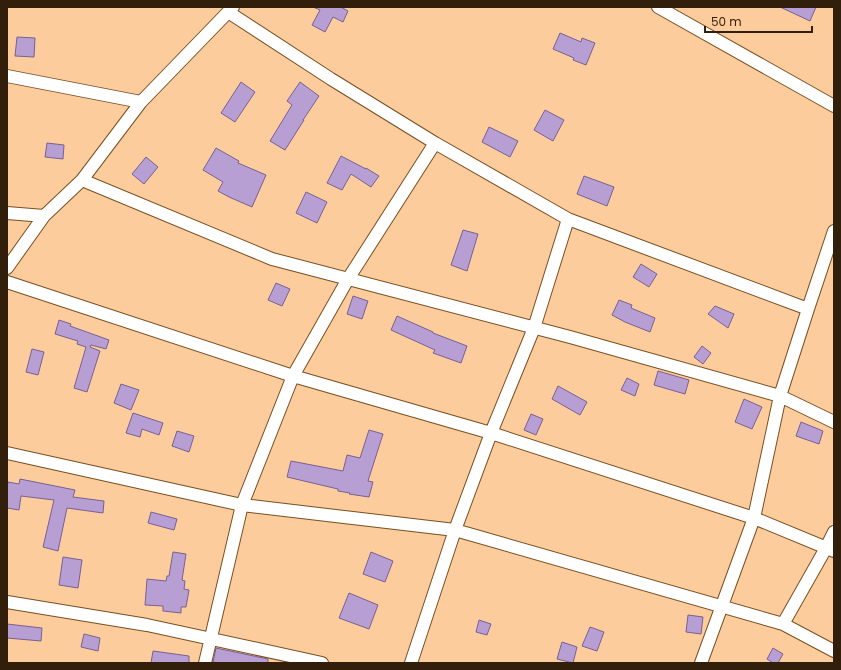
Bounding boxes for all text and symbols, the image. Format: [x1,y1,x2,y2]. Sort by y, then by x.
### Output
scale bar [705,8,812,34]
text: 50 m [711,13,742,30]

